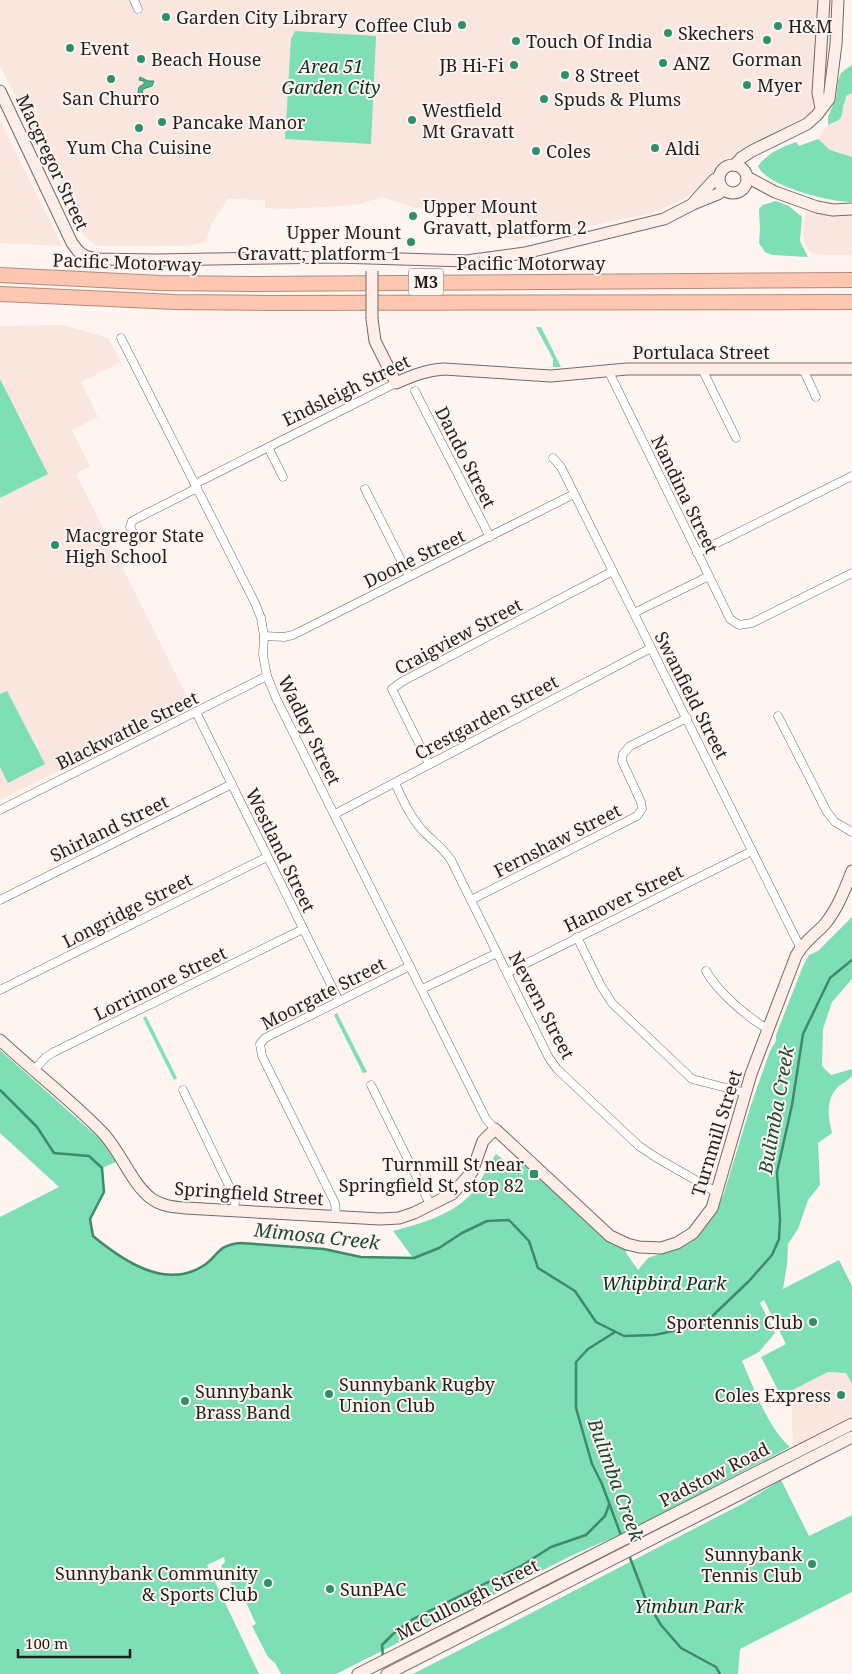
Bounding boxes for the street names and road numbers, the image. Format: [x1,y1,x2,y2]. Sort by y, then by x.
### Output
street label: Macgregor Street [11,90,95,234]
street label: Pacific Motorway [52,247,203,277]
street label: Pacific Motorway [456,251,606,275]
road number: M3 [408,268,444,296]
street label: Portulaca Street [632,340,770,364]
street label: Endsleigh Street [278,349,414,431]
street label: Dando Street [430,402,502,512]
street label: Nandina Street [646,431,724,557]
street label: Doone Street [359,523,469,593]
street label: Craigview Street [390,592,526,680]
street label: Swanfield Street [650,627,734,763]
street label: Crestgarden Street [410,669,562,765]
street label: Wadley Street [273,671,347,789]
street label: Blackwattle Street [52,685,202,775]
street label: Westland Street [241,784,321,916]
street label: Shirland Street [46,789,172,867]
street label: Fernshaw Street [489,798,625,882]
street label: Hanover Street [559,859,687,937]
street label: Longridge Street [58,867,196,953]
street label: Lorrimore Street [90,940,230,1026]
street label: Nevern Street [504,947,580,1063]
street label: Moorgate Street [257,951,389,1035]
street label: Turnmill Street [685,1067,747,1199]
street label: Springfield Street [174,1176,324,1210]
street label: Padstow Road [655,1436,773,1512]
street label: McCullough Street [392,1553,542,1645]

